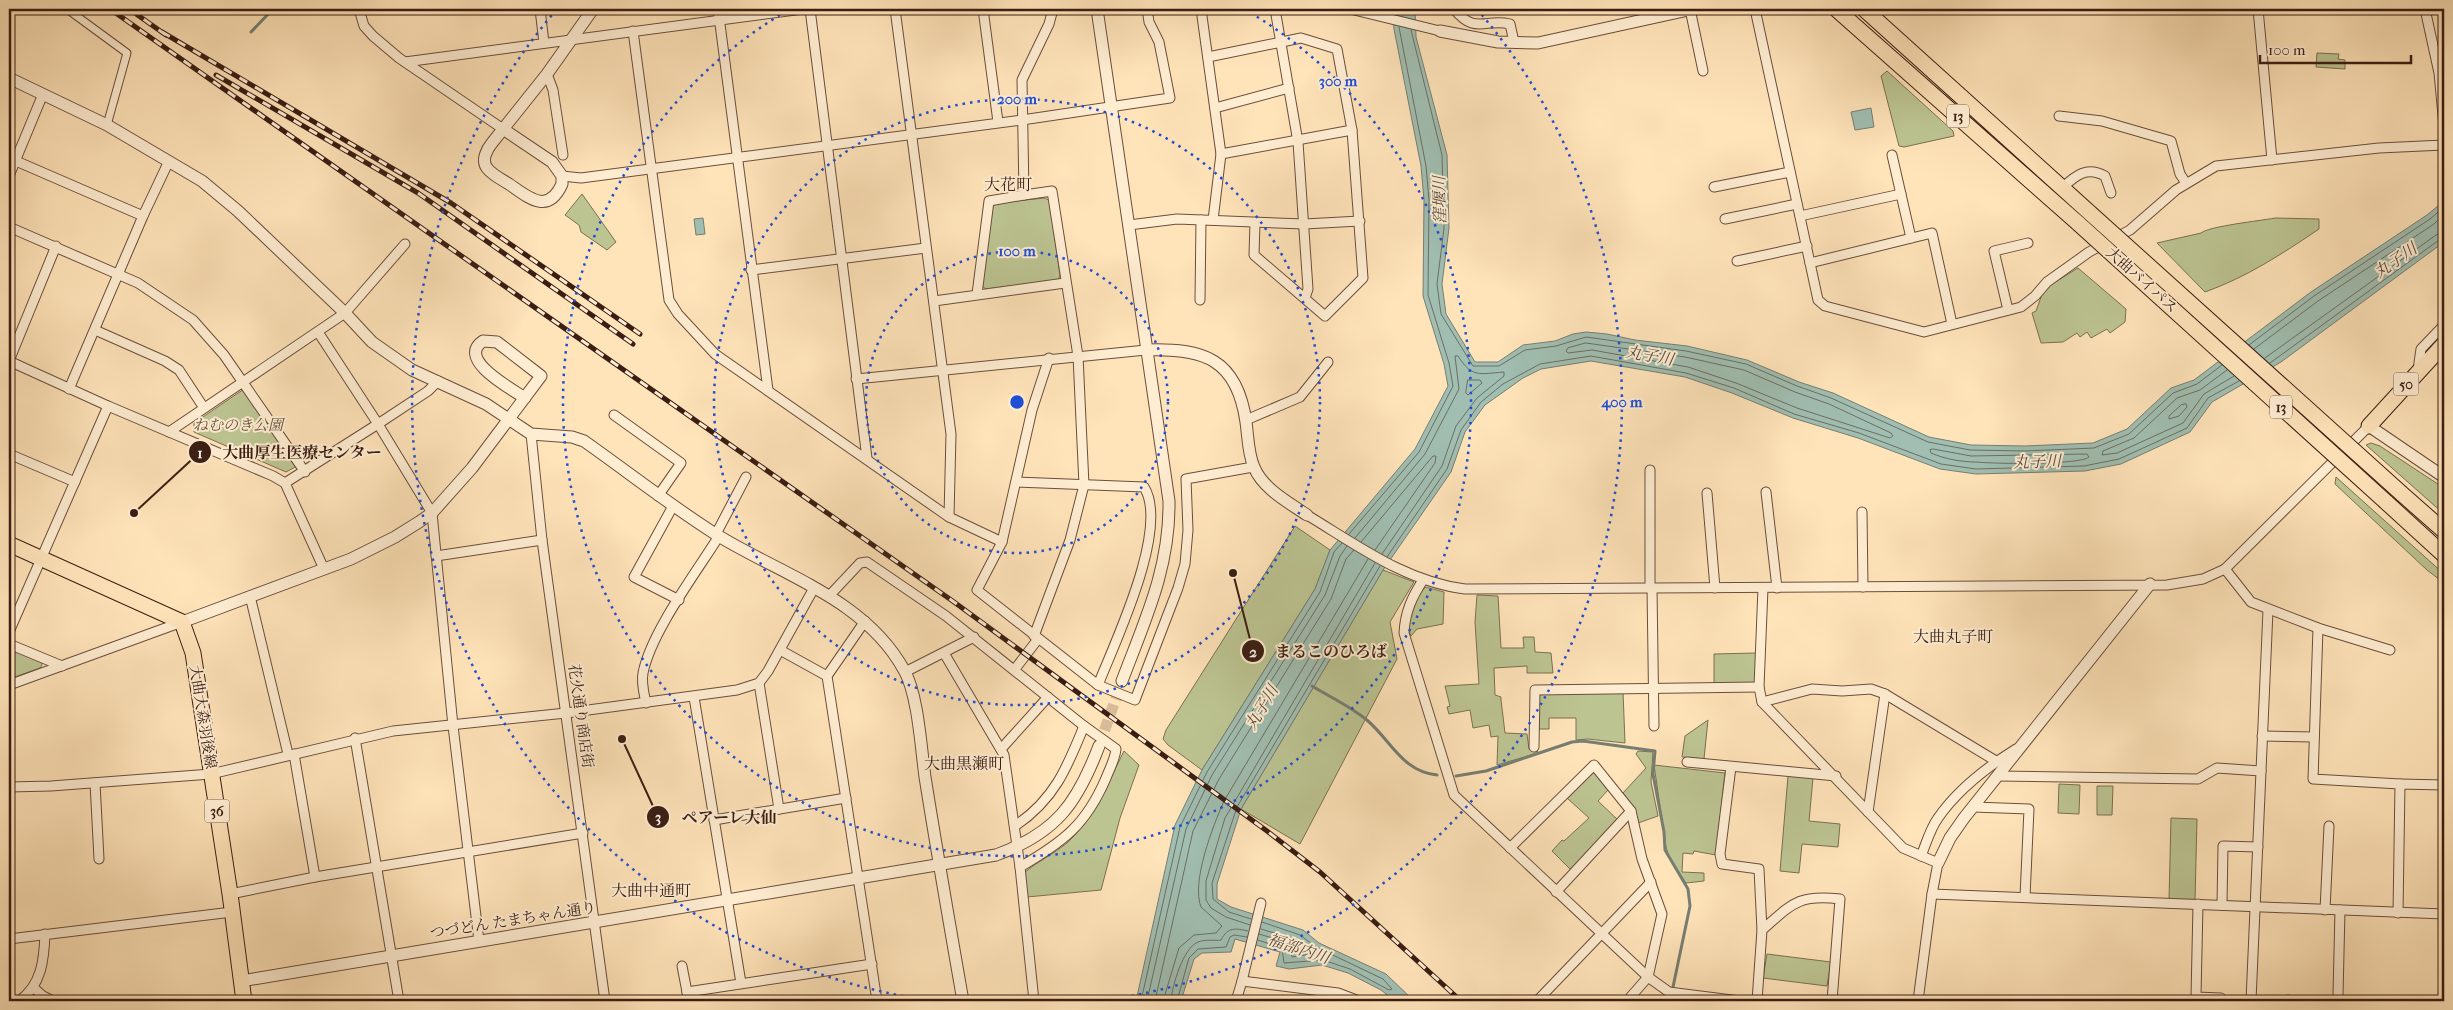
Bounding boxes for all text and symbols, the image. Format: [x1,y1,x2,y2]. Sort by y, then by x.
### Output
scale bar [2260,32,2412,64]
text: 100 m [2268,41,2306,59]
text: 300 m [1319,72,1358,90]
text: 200 m [997,90,1037,108]
road number: 13 [1947,104,1969,128]
water label: 窪堰川 [1430,174,1449,224]
district label: 大花町 [984,175,1032,194]
water label: 丸子川 [2370,238,2422,282]
text: 100 m [998,242,1036,260]
street label: 大曲バイパス [2103,243,2181,317]
water label: 丸子川 [1625,342,1677,369]
road number: 50 [2394,372,2418,396]
centre of rings [1008,393,1026,411]
text: 400 m [1600,393,1643,411]
road number: 13 [2270,396,2292,418]
park label: ねむのき公園 [193,416,286,434]
callout: 大曲厚生医療センター [187,437,392,468]
text: 大曲厚生医療センター [222,443,382,462]
text: 1 [197,444,203,462]
water label: 丸子川 [2013,451,2063,472]
district label: 大曲丸子町 [1913,627,1993,646]
callout: まるこのひろば [1240,636,1397,667]
text: まるこのひろば [1275,642,1387,661]
text: 2 [1249,643,1257,661]
street label: 花火通り商店街 [565,663,597,769]
street label: 大曲大森羽後線 [186,664,220,770]
water label: 丸子川 [1241,680,1283,733]
district label: 大曲黒瀬町 [924,754,1004,773]
road number: 36 [204,799,230,822]
callout: ペアーレ大仙 [646,801,786,832]
text: 3 [655,808,661,826]
text: ペアーレ大仙 [681,808,777,827]
district label: 大曲中通町 [611,881,691,900]
street label: つづどん たまちゃん通り [429,898,597,942]
water label: 福部内川 [1265,930,1334,968]

